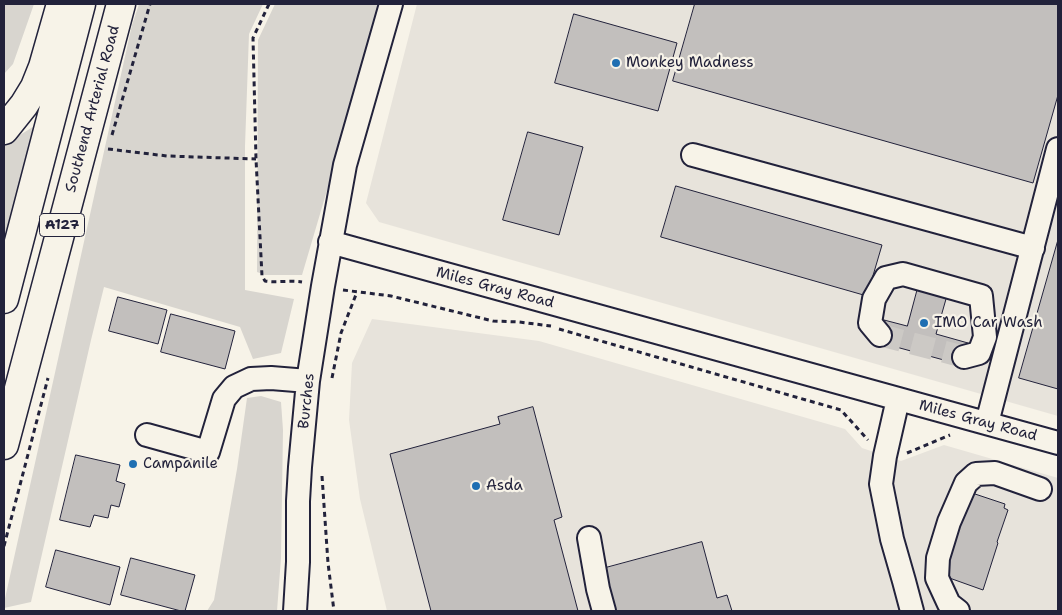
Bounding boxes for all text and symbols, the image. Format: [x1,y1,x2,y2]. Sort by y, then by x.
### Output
street label: Southend Arterial Road [62,23,124,195]
place label: Monkey Madness [626,54,754,72]
marker: Monkey Madness [610,57,622,69]
road number: A127 [40,214,84,236]
street label: Miles Gray Road [434,264,556,312]
place label: IMO Car Wash [934,314,1043,332]
marker: IMO Car Wash [918,317,930,329]
street label: Burches [295,372,319,430]
street label: Miles Gray Road [917,397,1039,445]
place label: Campanile [143,455,218,473]
marker: Campanile [127,458,139,470]
place label: Asda [486,477,523,495]
marker: Asda [470,480,482,492]

